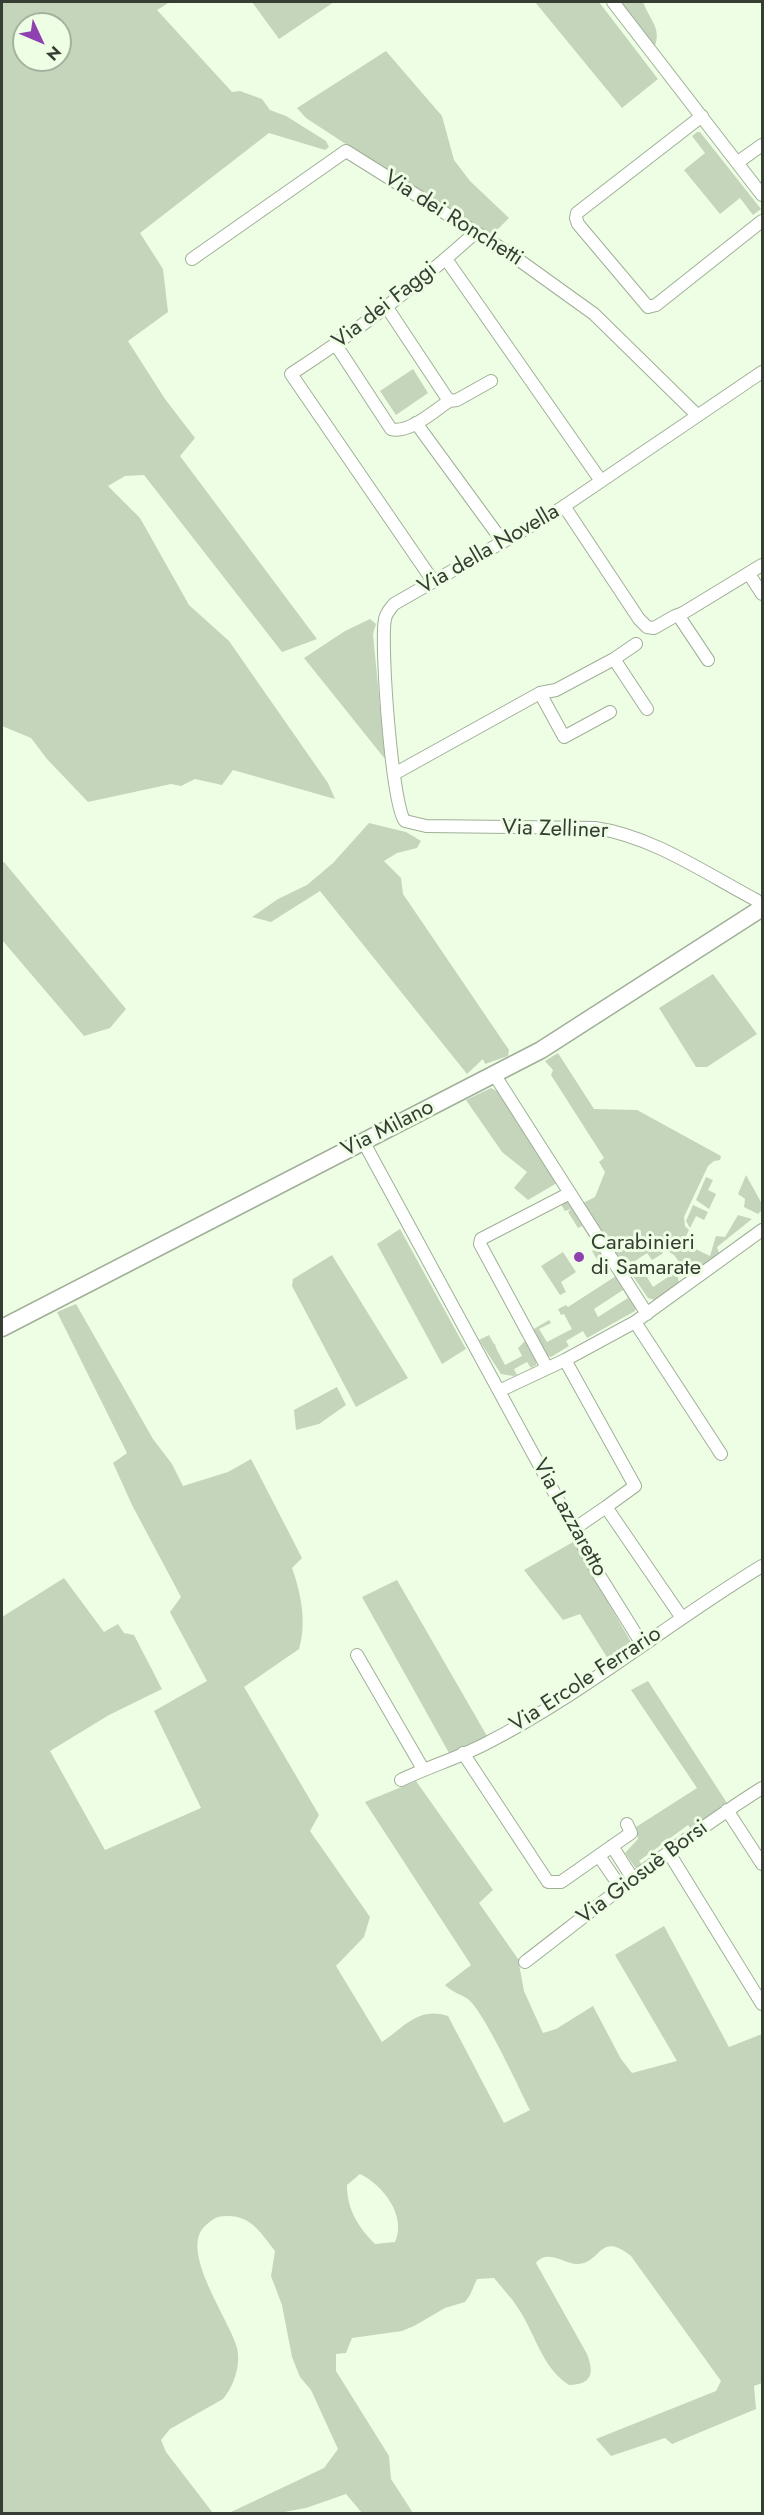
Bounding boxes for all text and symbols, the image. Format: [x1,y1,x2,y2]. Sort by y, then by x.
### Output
north arrow [12,12,72,72]
text: N [41,41,67,66]
street label: Via dei Ronchetti [379,166,527,272]
street label: Via dei Faggi [327,257,443,355]
street label: Via della Novella [414,499,564,601]
street label: Via Zelliner [501,815,609,845]
street label: Via Milano [337,1095,439,1163]
place label: Carabinieri di Samarate [591,1231,701,1282]
marker: Carabinieri di Samarate [572,1250,586,1264]
street label: Via Lazzaretto [526,1455,612,1581]
street label: Via Ercole Ferrario [505,1621,667,1739]
street label: Via Giosuè Borsi [572,1815,714,1931]

